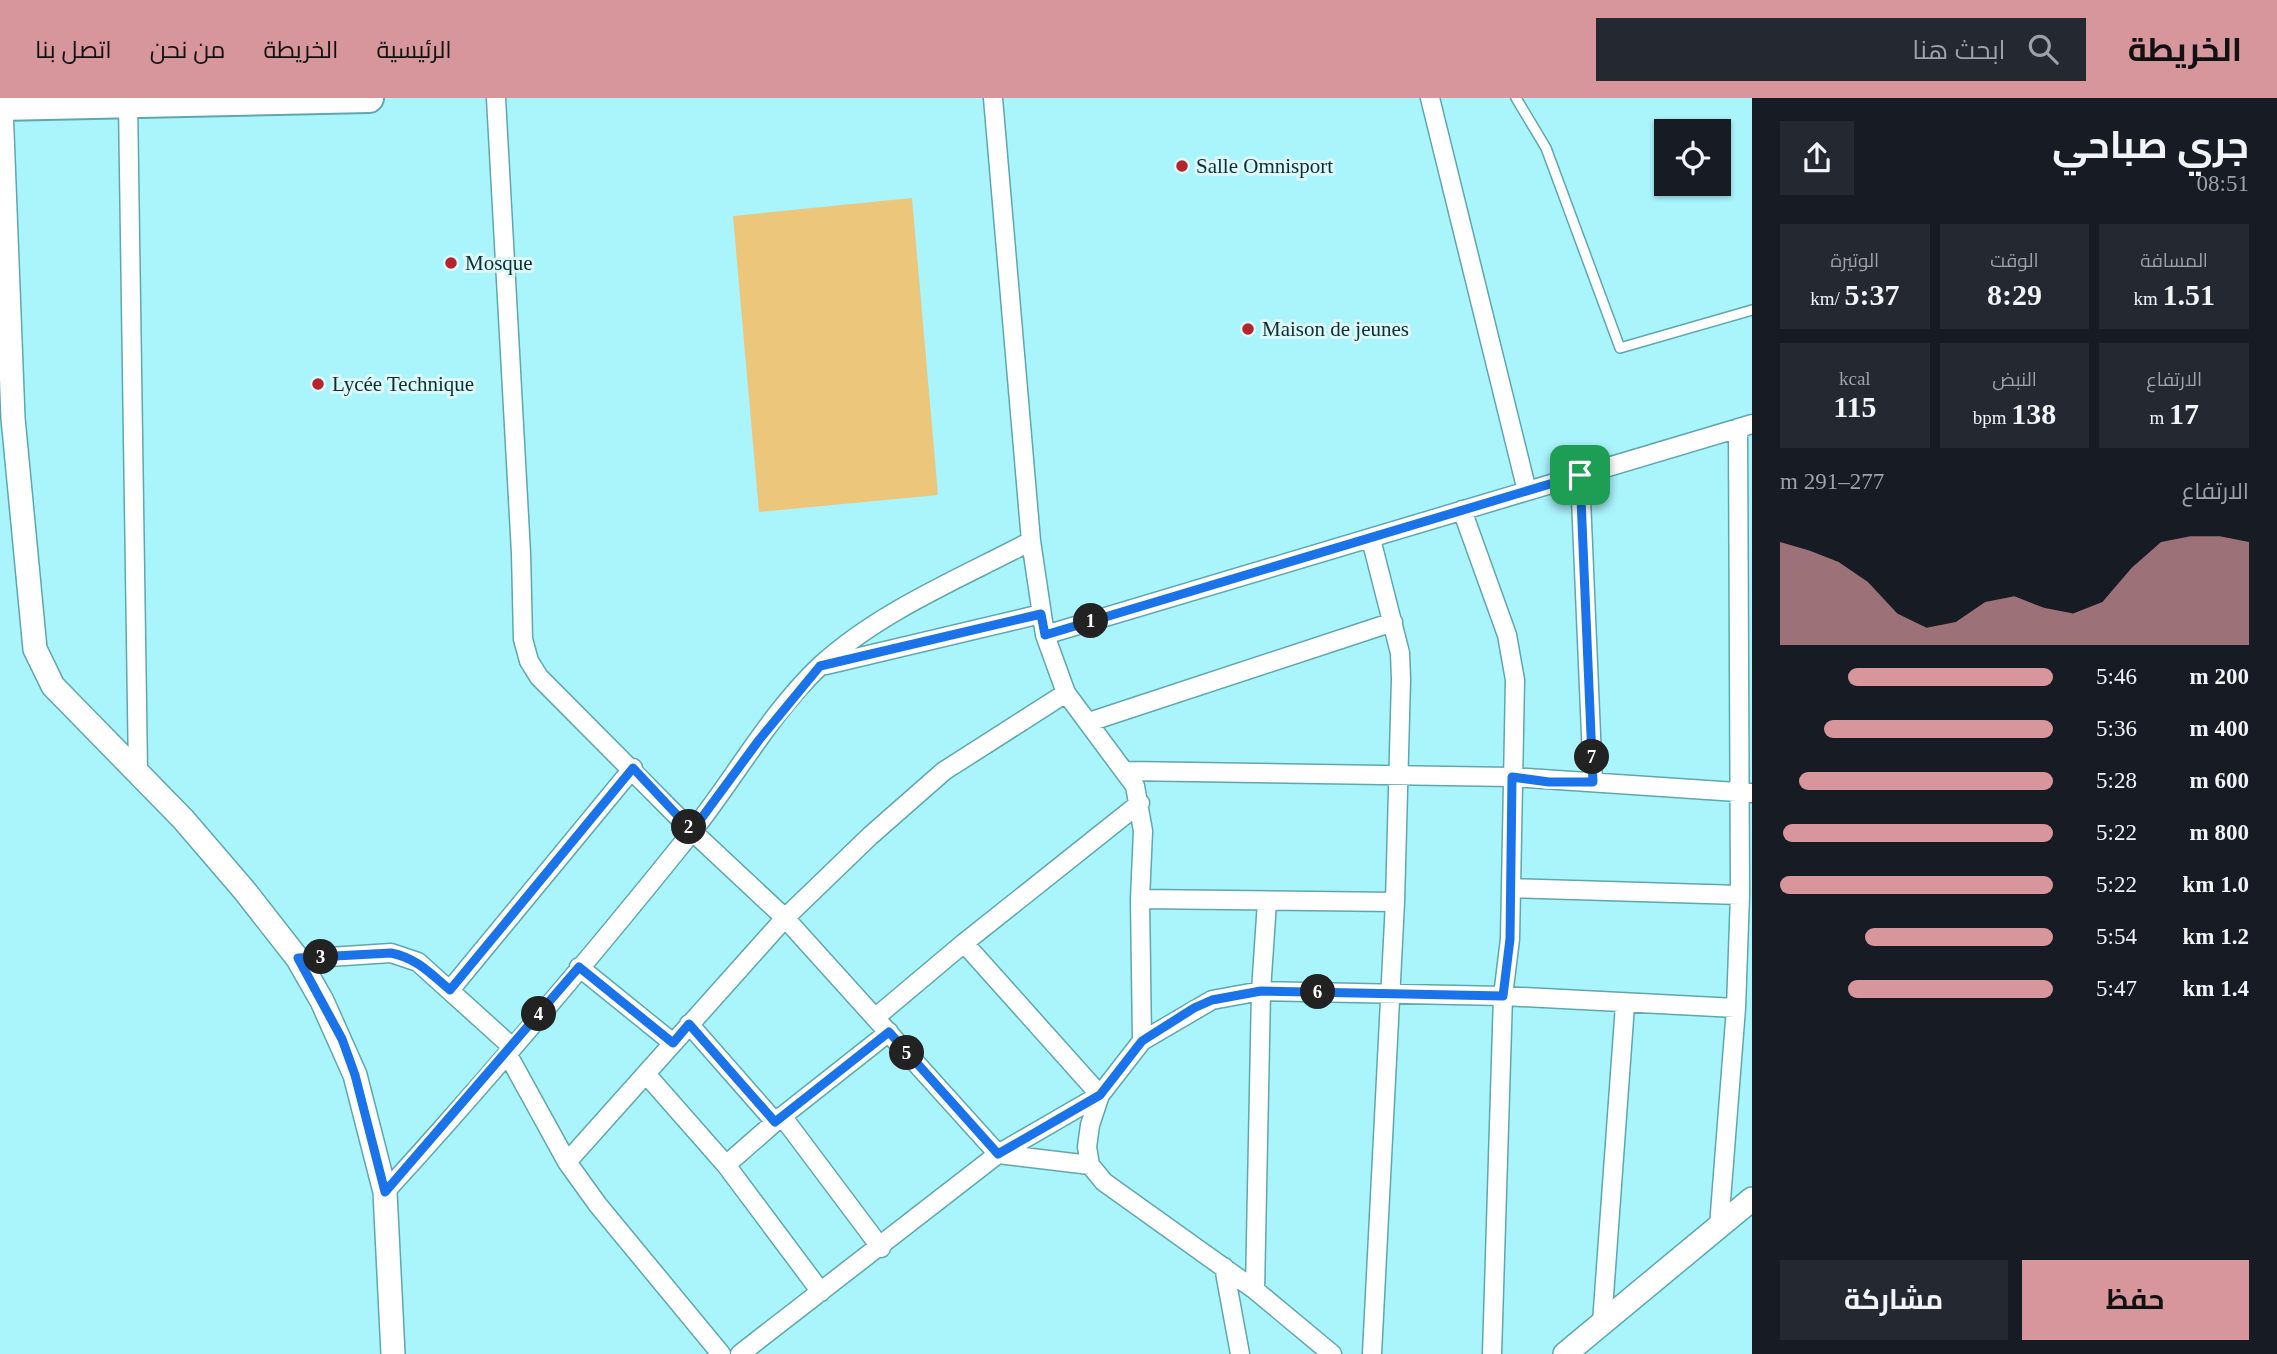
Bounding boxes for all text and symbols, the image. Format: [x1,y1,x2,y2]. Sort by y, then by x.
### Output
search box [1596,18,2086,81]
icon: search [2024,30,2062,68]
text: الخريطة [2128,32,2242,68]
text: ابحث هنا [1912,36,2006,65]
text: اتصل بنا [35,37,112,63]
text: من نحن [150,37,226,63]
text: الخريطة [264,37,338,63]
text: الرئيسية [376,37,452,63]
map controls [1654,119,1731,196]
button: locate [1654,119,1731,196]
button: share [1780,121,1854,195]
text: جري صباحي [2052,124,2249,166]
place label: Salle Omnisport [1196,154,1333,178]
marker: Salle Omnisport [1174,158,1190,174]
text: 08:51 [2197,171,2249,196]
text: الوتيرة [1830,250,1879,271]
text: الوقت [1990,250,2039,271]
text: المسافة [2140,250,2208,271]
place label: Mosque [465,251,533,275]
marker: Mosque [443,255,459,271]
text: 5:37 [1844,278,1899,311]
text: 8:29 [1987,278,2042,311]
text: 1.51 [2162,278,2215,311]
text: /km [1810,288,1844,309]
text: km [2133,288,2162,309]
place label: Maison de jeunes [1262,317,1409,341]
marker: Maison de jeunes [1240,321,1256,337]
text: kcal [1839,368,1871,389]
text: النبض [1992,369,2037,390]
text: الارتفاع [2146,369,2202,390]
place label: Lycée Technique [332,372,474,396]
marker: Lycée Technique [310,376,326,392]
text: 115 [1833,390,1877,423]
text: 138 [2011,397,2056,430]
text: 17 [2169,397,2199,430]
text: bpm [1973,407,2011,428]
text: m [2149,407,2169,428]
pin [1550,445,1610,505]
icon: arrive [1561,456,1599,494]
text: 277–291 m [1780,469,1884,494]
text: الارتفاع [2182,479,2249,504]
pin: 1 [1074,603,1108,638]
text: 1 [1086,610,1095,631]
text: 5:46 [2096,664,2137,689]
text: 200 m [2190,664,2249,689]
text: 5:36 [2096,716,2137,741]
text: 400 m [2190,716,2249,741]
pin: 7 [1574,740,1610,774]
text: 7 [1587,746,1596,767]
text: 5:28 [2096,768,2137,793]
text: 600 m [2190,768,2249,793]
pin: 2 [672,810,706,844]
text: 2 [684,816,693,837]
text: 5:22 [2096,820,2137,845]
text: 800 m [2190,820,2249,845]
text: 5:22 [2096,872,2137,897]
text: 1.0 km [2183,872,2249,897]
text: 5:54 [2096,924,2137,949]
text: 1.2 km [2183,924,2249,949]
pin: 3 [304,940,338,974]
text: 3 [316,946,325,967]
pin: 6 [1300,974,1336,1010]
text: 5:47 [2096,976,2137,1001]
text: 1.4 km [2183,976,2249,1001]
text: 6 [1313,981,1322,1002]
pin: 4 [522,996,556,1032]
text: 4 [534,1003,543,1024]
pin: 5 [890,1035,925,1070]
text: 5 [902,1042,911,1063]
button: مشاركة [1780,1260,2008,1340]
button: حفظ [2022,1260,2249,1340]

